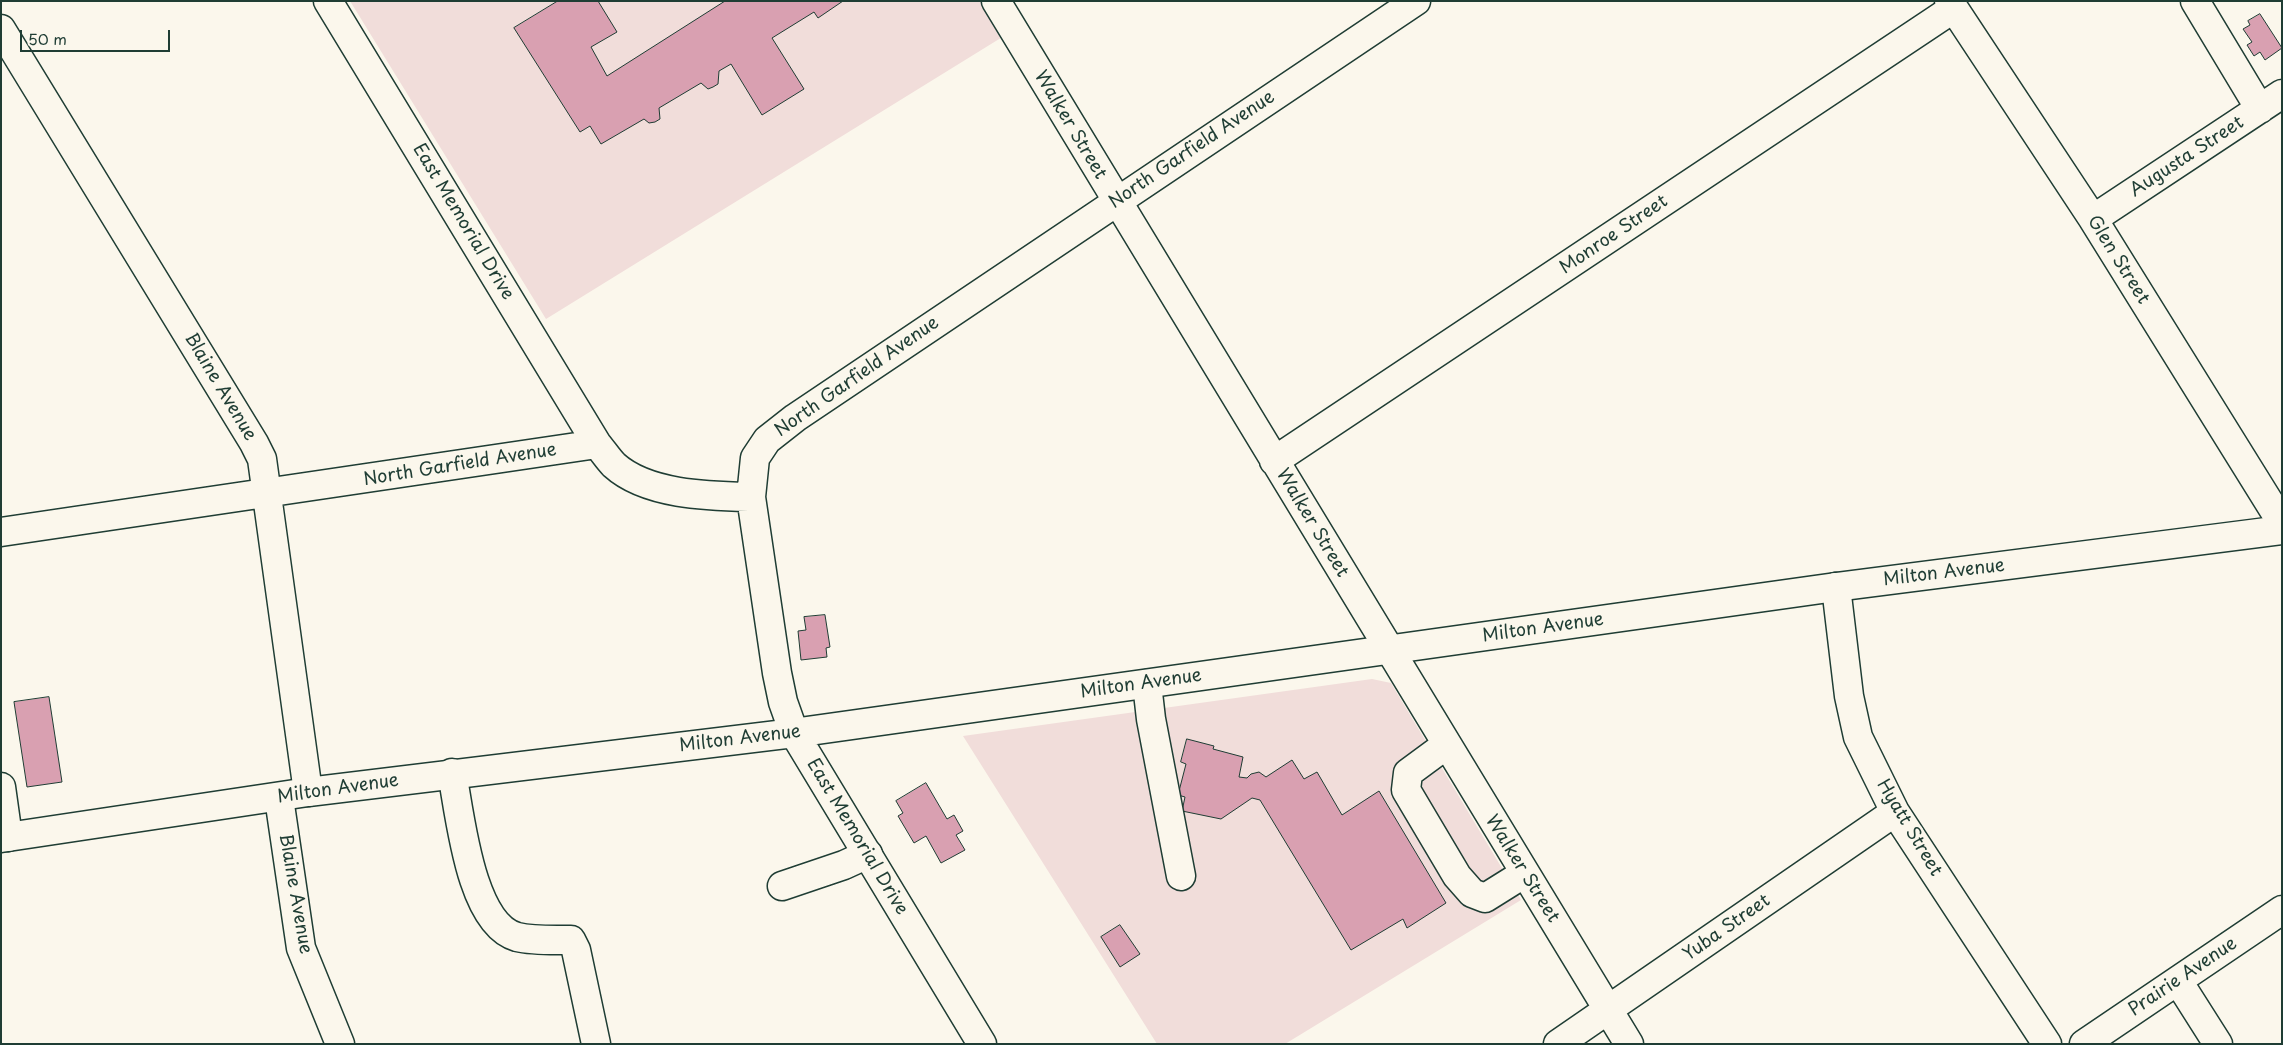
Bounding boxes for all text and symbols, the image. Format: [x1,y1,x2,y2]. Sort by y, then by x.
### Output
scale bar [22,20,172,52]
text: 50 m [28,27,67,50]
street label: Walker Street [1029,67,1111,183]
street label: North Garfield Avenue [1105,87,1279,213]
street label: Augusta Street [2126,112,2248,202]
street label: East Memorial Drive [408,140,518,304]
street label: Monroe Street [1556,191,1672,279]
street label: Glen Street [2082,212,2154,308]
street label: North Garfield Avenue [771,312,943,442]
street label: Blaine Avenue [179,329,261,445]
street label: North Garfield Avenue [362,439,558,491]
street label: Walker Street [1271,465,1353,581]
street label: Milton Avenue [1882,555,2006,591]
street label: Milton Avenue [1481,609,1605,647]
street label: Milton Avenue [1079,665,1203,703]
street label: Milton Avenue [678,721,802,757]
street label: East Memorial Drive [802,755,912,919]
street label: Milton Avenue [276,770,400,808]
street label: Hyatt Street [1872,776,1946,880]
street label: Walker Street [1480,811,1564,927]
street label: Blaine Avenue [274,832,316,956]
street label: Yuba Street [1679,890,1775,966]
street label: Prairie Avenue [2125,933,2241,1021]

